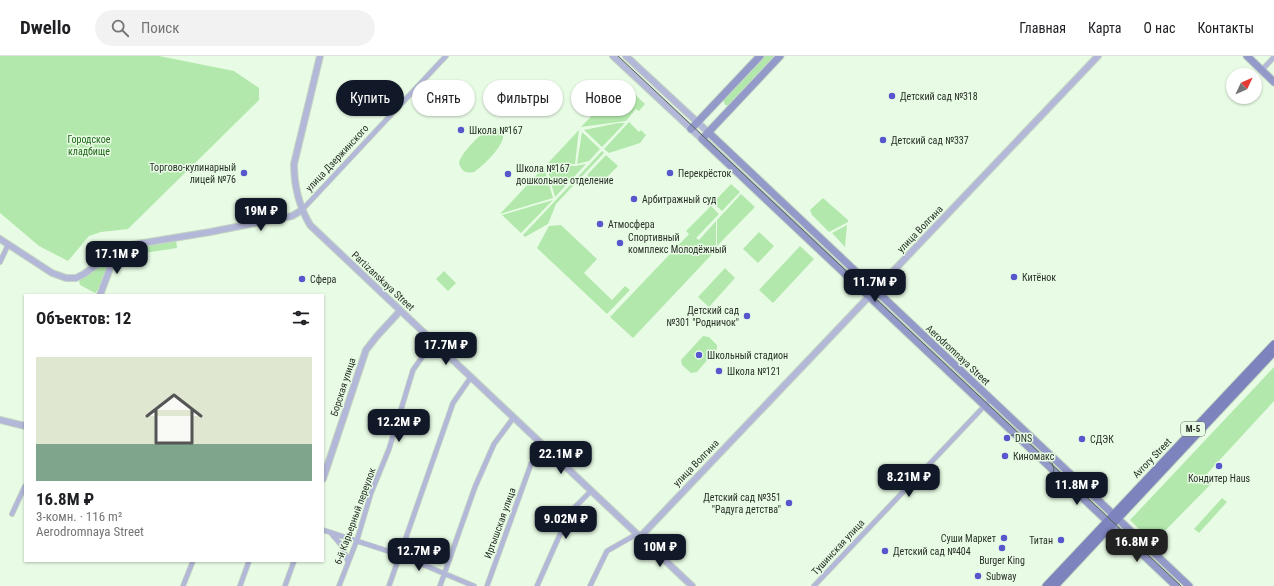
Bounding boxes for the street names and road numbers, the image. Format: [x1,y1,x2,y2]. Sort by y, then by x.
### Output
street label: улица Дзержинского [303,122,371,194]
street label: улица Волгина [895,203,945,255]
street label: Partizanskaya Street [350,249,416,313]
street label: Aerodromnaya Street [924,323,992,387]
street label: Борская улица [328,356,358,418]
road number: М-5 [1181,422,1205,436]
street label: Avrory Street [1130,436,1174,480]
street label: улица Волгина [671,437,721,489]
street label: 6-й Карьерный переулок [332,466,378,566]
street label: Иртышская улица [482,486,518,560]
street label: Тушинская улица [810,517,867,577]

